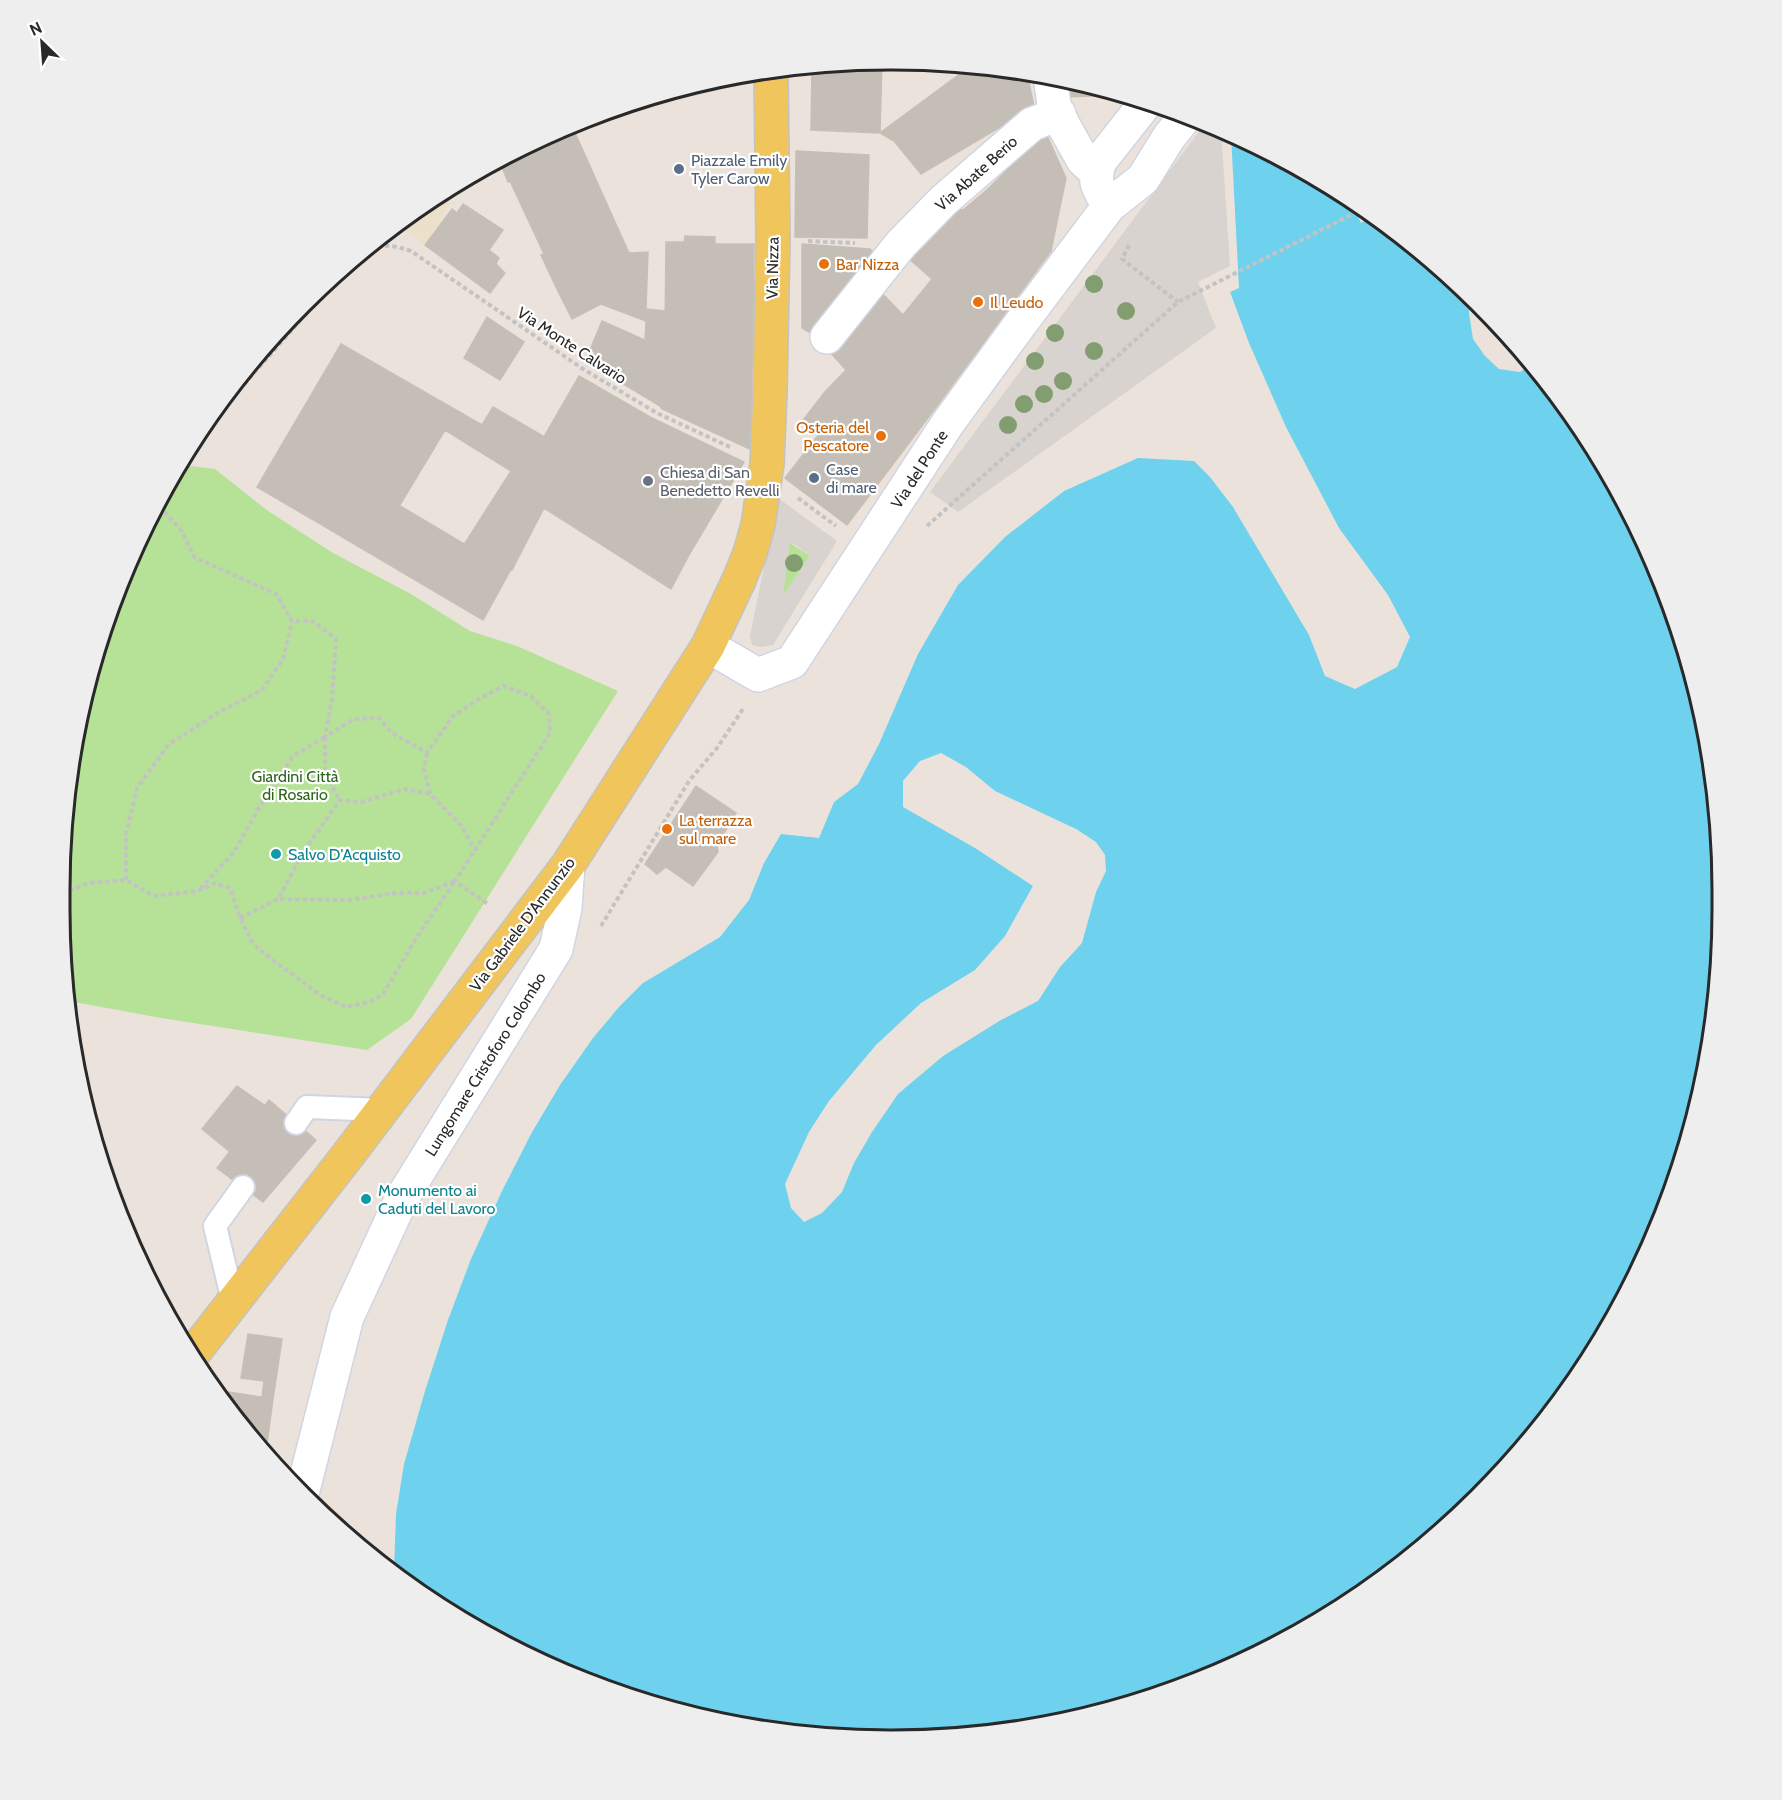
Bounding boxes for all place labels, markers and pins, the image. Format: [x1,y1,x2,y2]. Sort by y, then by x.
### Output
place label: Piazzale Emily Tyler Carow [691,151,787,188]
marker: Piazzale Emily Tyler Carow [672,162,686,176]
place label: Bar Nizza [836,255,899,274]
marker: Bar Nizza [817,257,831,271]
place label: Il Leudo [990,293,1044,312]
marker: Il Leudo [971,295,985,309]
place label: Osteria del Pescatore [796,418,869,455]
marker: Osteria del Pescatore [874,429,888,443]
place label: Case di mare [826,460,877,497]
place label: Chiesa di San Benedetto Revelli [660,463,779,500]
marker: Case di mare [807,471,821,485]
marker: Chiesa di San Benedetto Revelli [641,474,655,488]
place label: La terrazza sul mare [679,811,753,848]
marker: La terrazza sul mare [660,822,674,836]
place label: Salvo D'Acquisto [288,845,401,864]
marker: Salvo D'Acquisto [269,847,283,861]
place label: Monumento ai Caduti del Lavoro [378,1181,495,1218]
marker: Monumento ai Caduti del Lavoro [359,1192,373,1206]

